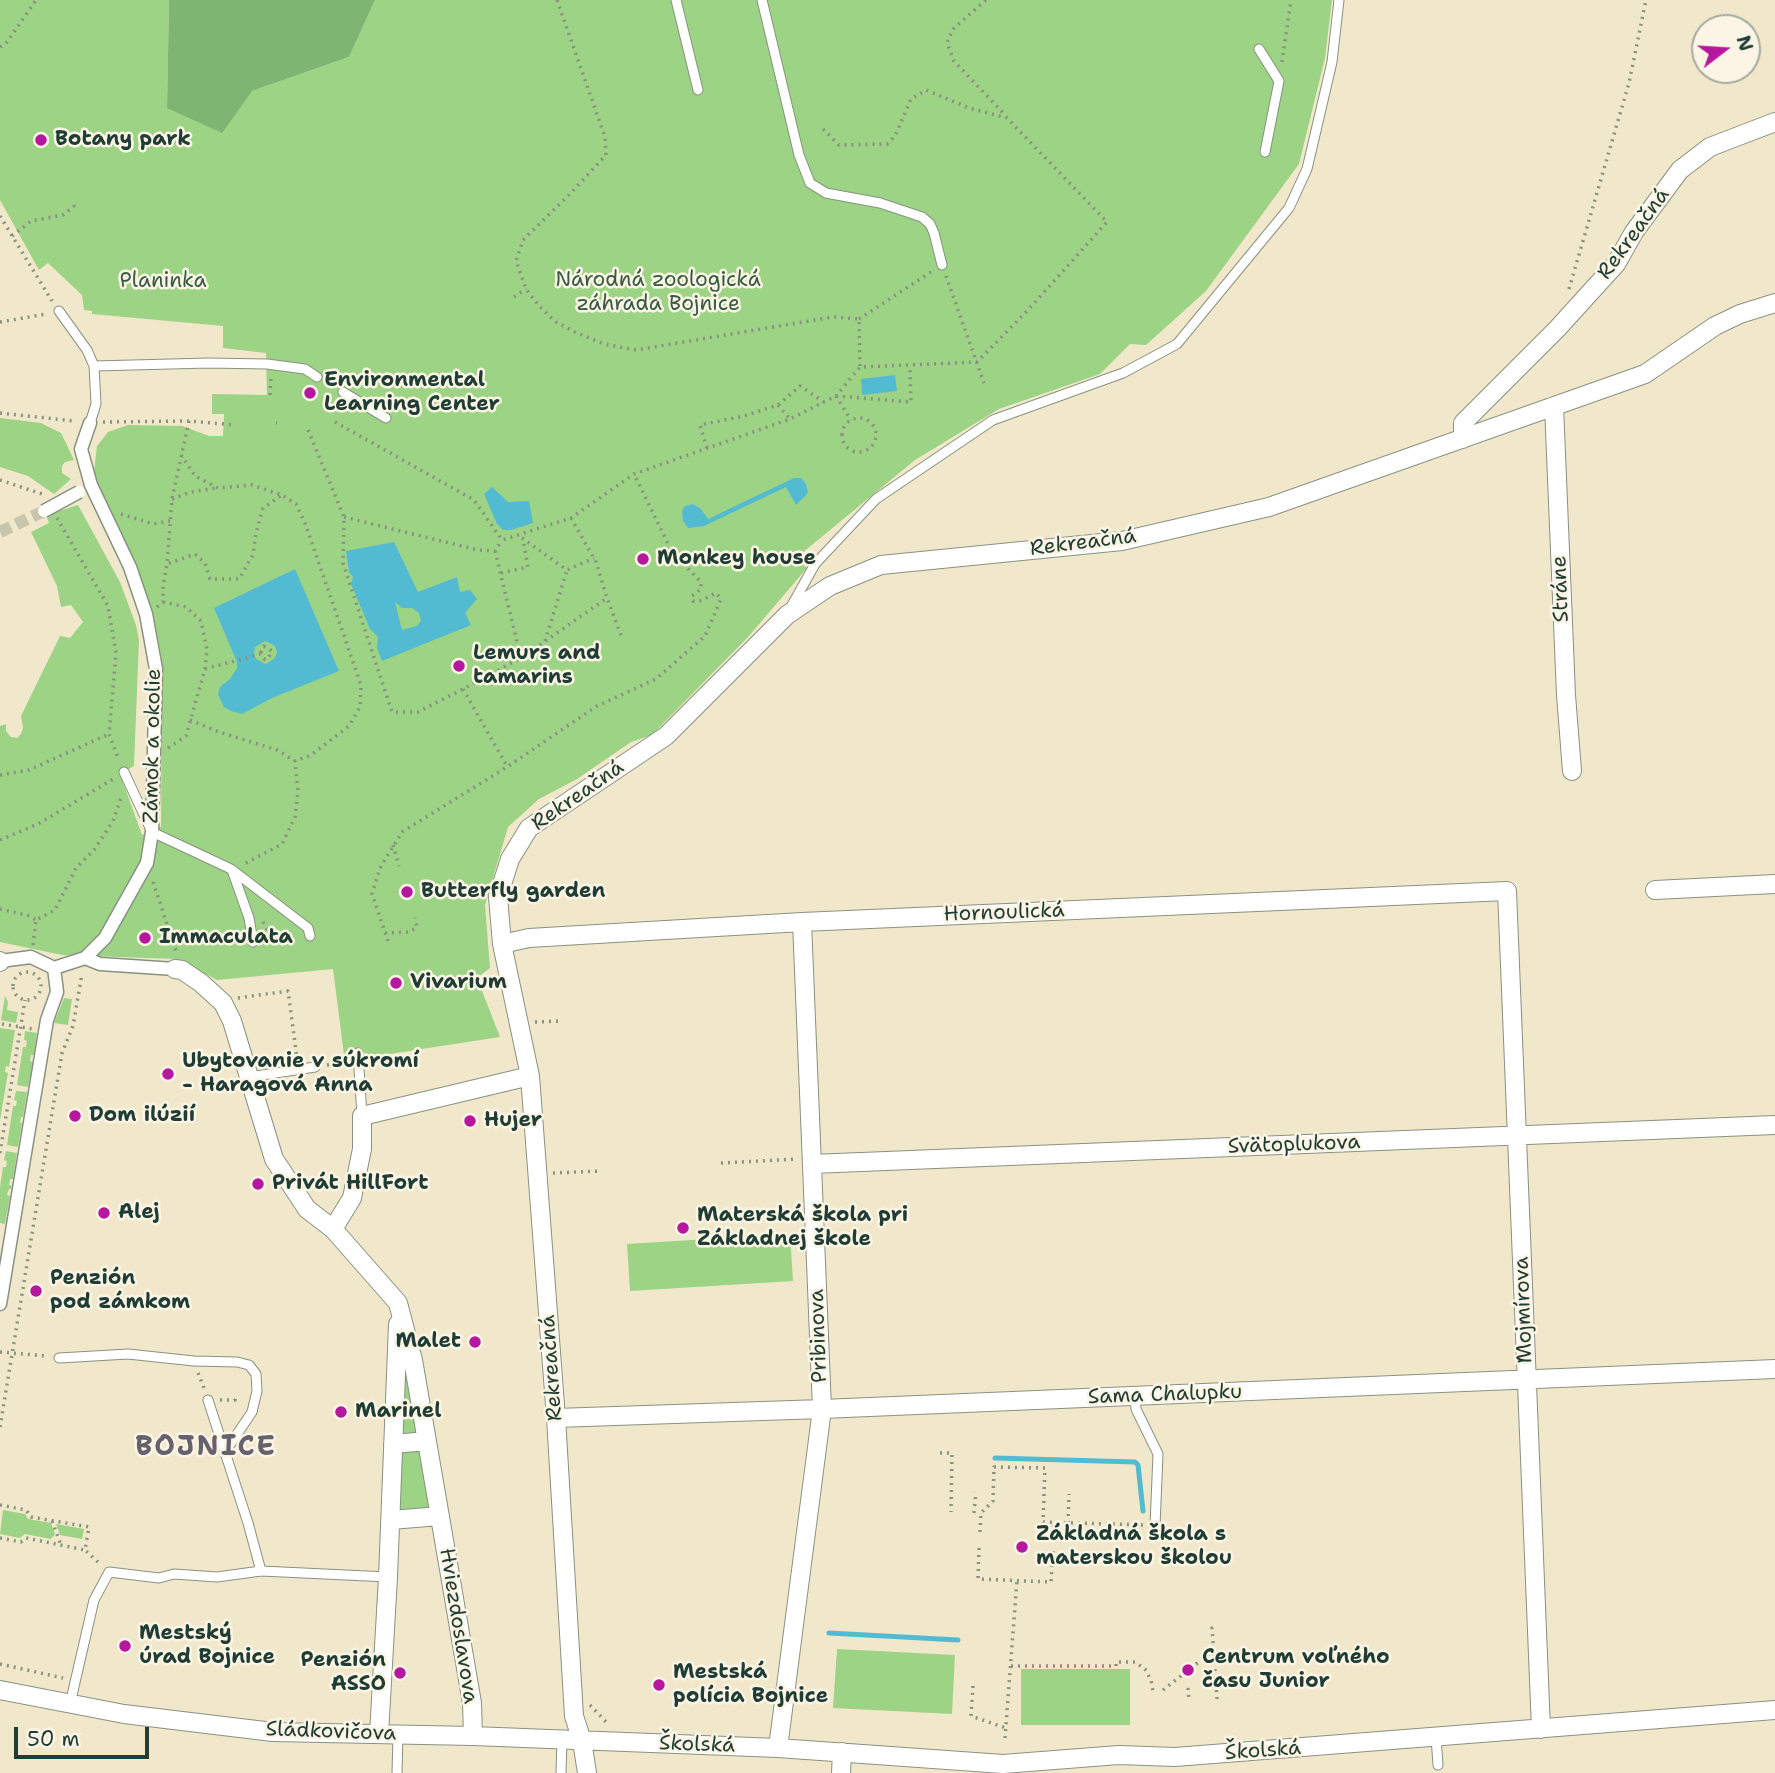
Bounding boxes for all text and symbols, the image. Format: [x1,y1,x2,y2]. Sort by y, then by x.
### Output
north arrow [1691,14,1761,84]
text: N [1730,32,1759,54]
place label: Botany park [55,127,191,153]
marker: Botany park [33,132,49,148]
street label: Rekreačná [1592,183,1676,285]
park label: Národná zoologická záhrada Bojnice [555,268,761,318]
park label: Planinka [119,269,207,295]
place label: Environmental Learning Center [324,368,500,418]
marker: Environmental Learning Center [302,385,318,401]
street label: Rekreačná [1029,524,1137,562]
place label: Monkey house [657,546,816,572]
marker: Monkey house [635,551,651,567]
street label: Stráne [1547,555,1575,623]
place label: Lemurs and tamarins [473,641,601,691]
marker: Lemurs and tamarins [451,658,467,674]
street label: Zámok a okolie [139,668,167,824]
street label: Rekreačná [527,755,629,837]
place label: Butterfly garden [421,879,605,905]
marker: Butterfly garden [399,884,415,900]
street label: Hornoulická [943,898,1065,928]
place label: Immaculata [159,925,293,951]
marker: Immaculata [137,930,153,946]
place label: Vivarium [410,970,507,996]
marker: Vivarium [388,975,404,991]
place label: Ubytovanie v súkromí - Haragová Anna [182,1049,419,1099]
marker: Ubytovanie v súkromí - Haragová Anna [160,1066,176,1082]
place label: Dom ilúzií [89,1103,195,1129]
marker: Dom ilúzií [67,1108,83,1124]
place label: Hujer [484,1108,542,1134]
marker: Hujer [462,1113,478,1129]
street label: Svätoplukova [1227,1130,1361,1160]
place label: Privát HillFort [272,1171,428,1197]
marker: Privát HillFort [250,1176,266,1192]
place label: Alej [118,1200,160,1226]
place label: Materská škola pri Základnej škole [697,1203,908,1253]
marker: Alej [96,1205,112,1221]
marker: Materská škola pri Základnej škole [675,1220,691,1236]
street label: Mojmírova [1510,1256,1538,1364]
place label: Penzión pod zámkom [50,1266,190,1316]
marker: Penzión pod zámkom [28,1283,44,1299]
street label: Pribinova [805,1289,833,1383]
street label: Rekreačná [536,1314,568,1422]
place label: Malet [395,1329,461,1355]
marker: Malet [467,1334,483,1350]
street label: Sama Chalupku [1087,1380,1243,1410]
place label: Marinel [355,1399,442,1425]
marker: Marinel [333,1404,349,1420]
district label: BOJNICE [136,1431,276,1465]
place label: Základná škola s materskou školou [1036,1522,1232,1572]
marker: Základná škola s materskou školou [1014,1539,1030,1555]
street label: Hviezdoslavova [433,1546,483,1706]
place label: Mestský úrad Bojnice [139,1621,275,1671]
marker: Mestský úrad Bojnice [117,1638,133,1654]
place label: Centrum voľného času Junior [1202,1645,1390,1695]
place label: Penzión ASSO [301,1648,386,1698]
place label: Mestská polícia Bojnice [673,1660,828,1710]
marker: Centrum voľného času Junior [1180,1662,1196,1678]
marker: Penzión ASSO [392,1665,408,1681]
marker: Mestská polícia Bojnice [651,1677,667,1693]
scale bar [18,1714,152,1758]
street label: Sládkovičova [265,1717,397,1747]
text: 50 m [27,1725,80,1753]
street label: Školská [658,1731,736,1759]
street label: Školská [1224,1736,1302,1766]

